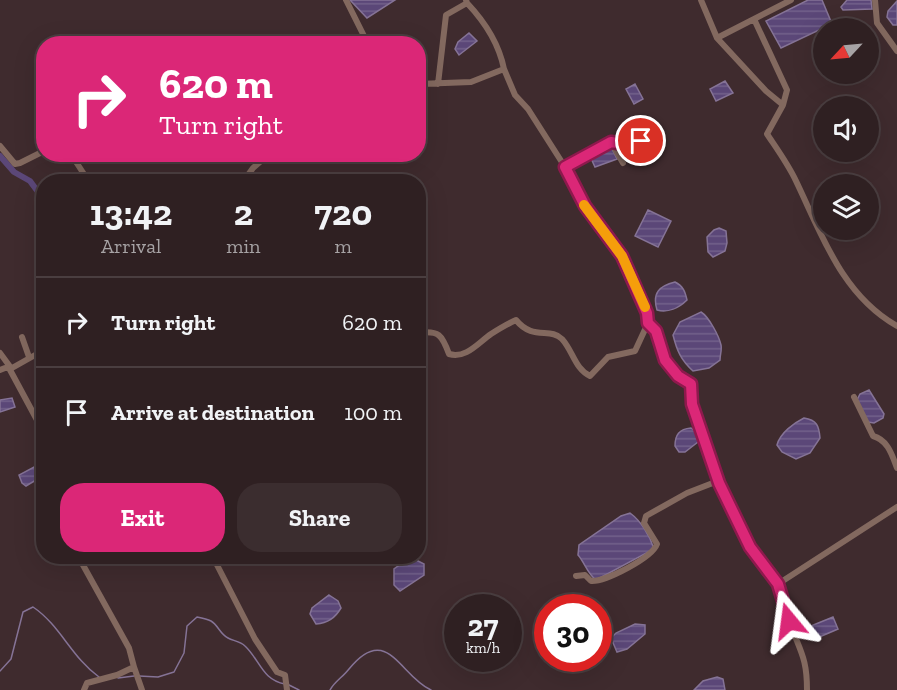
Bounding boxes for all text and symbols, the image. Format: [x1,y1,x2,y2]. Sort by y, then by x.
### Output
north arrow [813,18,879,84]
map controls [813,18,879,240]
text: 620 m [159,58,273,109]
icon: right [60,60,138,138]
button: sound [813,96,879,162]
text: Turn right [159,109,283,141]
pin [615,115,666,166]
icon: arrive [624,124,657,157]
button: layers [813,174,879,240]
text: 13:42 [90,191,172,234]
text: 2 [234,191,253,234]
text: 720 [314,191,372,234]
text: Arrival [101,234,161,258]
text: min [226,234,260,258]
text: m [335,234,352,258]
icon: right [60,306,93,339]
text: Turn right [111,309,215,336]
text: 620 m [342,309,402,336]
icon: arrive [60,396,93,429]
text: Arrive at destination [111,399,314,426]
text: 100 m [344,399,402,426]
button: Exit [60,483,225,552]
button: Share [237,483,402,552]
position arrow [757,589,821,653]
speed limit sign: 30 [534,594,612,672]
text: 27 [468,608,498,644]
text: km/h [466,639,500,657]

